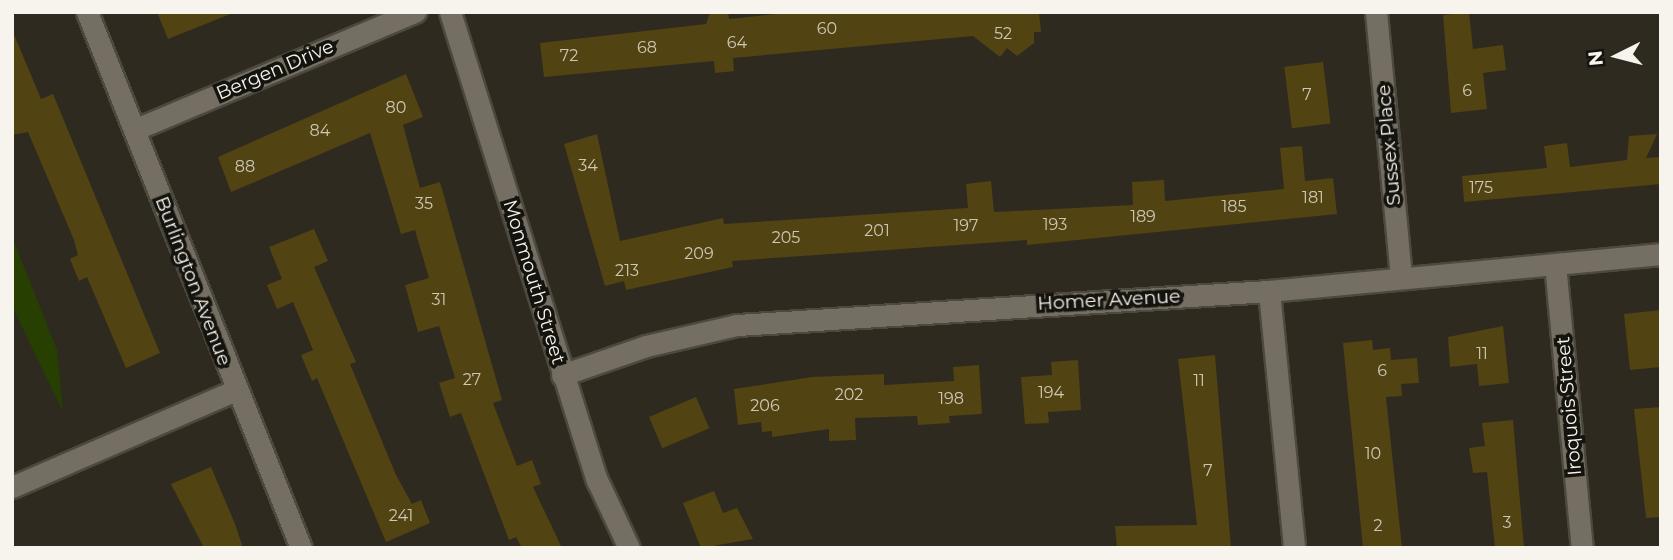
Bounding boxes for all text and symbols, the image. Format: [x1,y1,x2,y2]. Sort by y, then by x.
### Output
house number: 60 [817,19,837,39]
north arrow [1582,21,1652,91]
house number: 52 [994,24,1012,44]
house number: 64 [727,33,747,53]
street label: Bergen Drive [213,35,337,105]
house number: 68 [637,38,657,58]
house number: 72 [560,46,578,66]
text: N [1583,49,1608,67]
house number: 6 [1462,81,1472,101]
street label: Sussex Place [1372,84,1406,206]
house number: 7 [1302,85,1312,105]
house number: 80 [386,98,406,118]
house number: 84 [310,121,330,141]
house number: 34 [578,156,598,176]
house number: 88 [235,157,255,177]
house number: 175 [1469,178,1493,198]
house number: 181 [1302,188,1324,208]
street label: Burlington Avenue [150,193,236,369]
house number: 35 [415,194,433,214]
street label: Monmouth Street [498,197,570,367]
house number: 185 [1221,197,1247,217]
house number: 189 [1130,207,1156,227]
house number: 193 [1043,215,1067,235]
house number: 197 [954,216,978,236]
house number: 201 [864,221,890,241]
house number: 205 [772,228,800,248]
house number: 209 [684,244,714,264]
house number: 213 [615,261,639,281]
street label: Homer Avenue [1037,285,1181,315]
house number: 31 [432,290,446,310]
street label: Iroquois Street [1552,336,1586,476]
house number: 11 [1476,344,1488,364]
house number: 6 [1377,361,1387,381]
house number: 27 [463,370,481,390]
house number: 11 [1193,371,1205,391]
house number: 194 [1038,383,1064,403]
house number: 202 [835,385,863,405]
house number: 198 [938,389,964,409]
house number: 206 [750,396,780,416]
house number: 10 [1365,444,1381,464]
house number: 7 [1203,461,1213,481]
house number: 241 [389,506,413,526]
house number: 3 [1502,513,1512,533]
house number: 2 [1373,516,1383,536]

